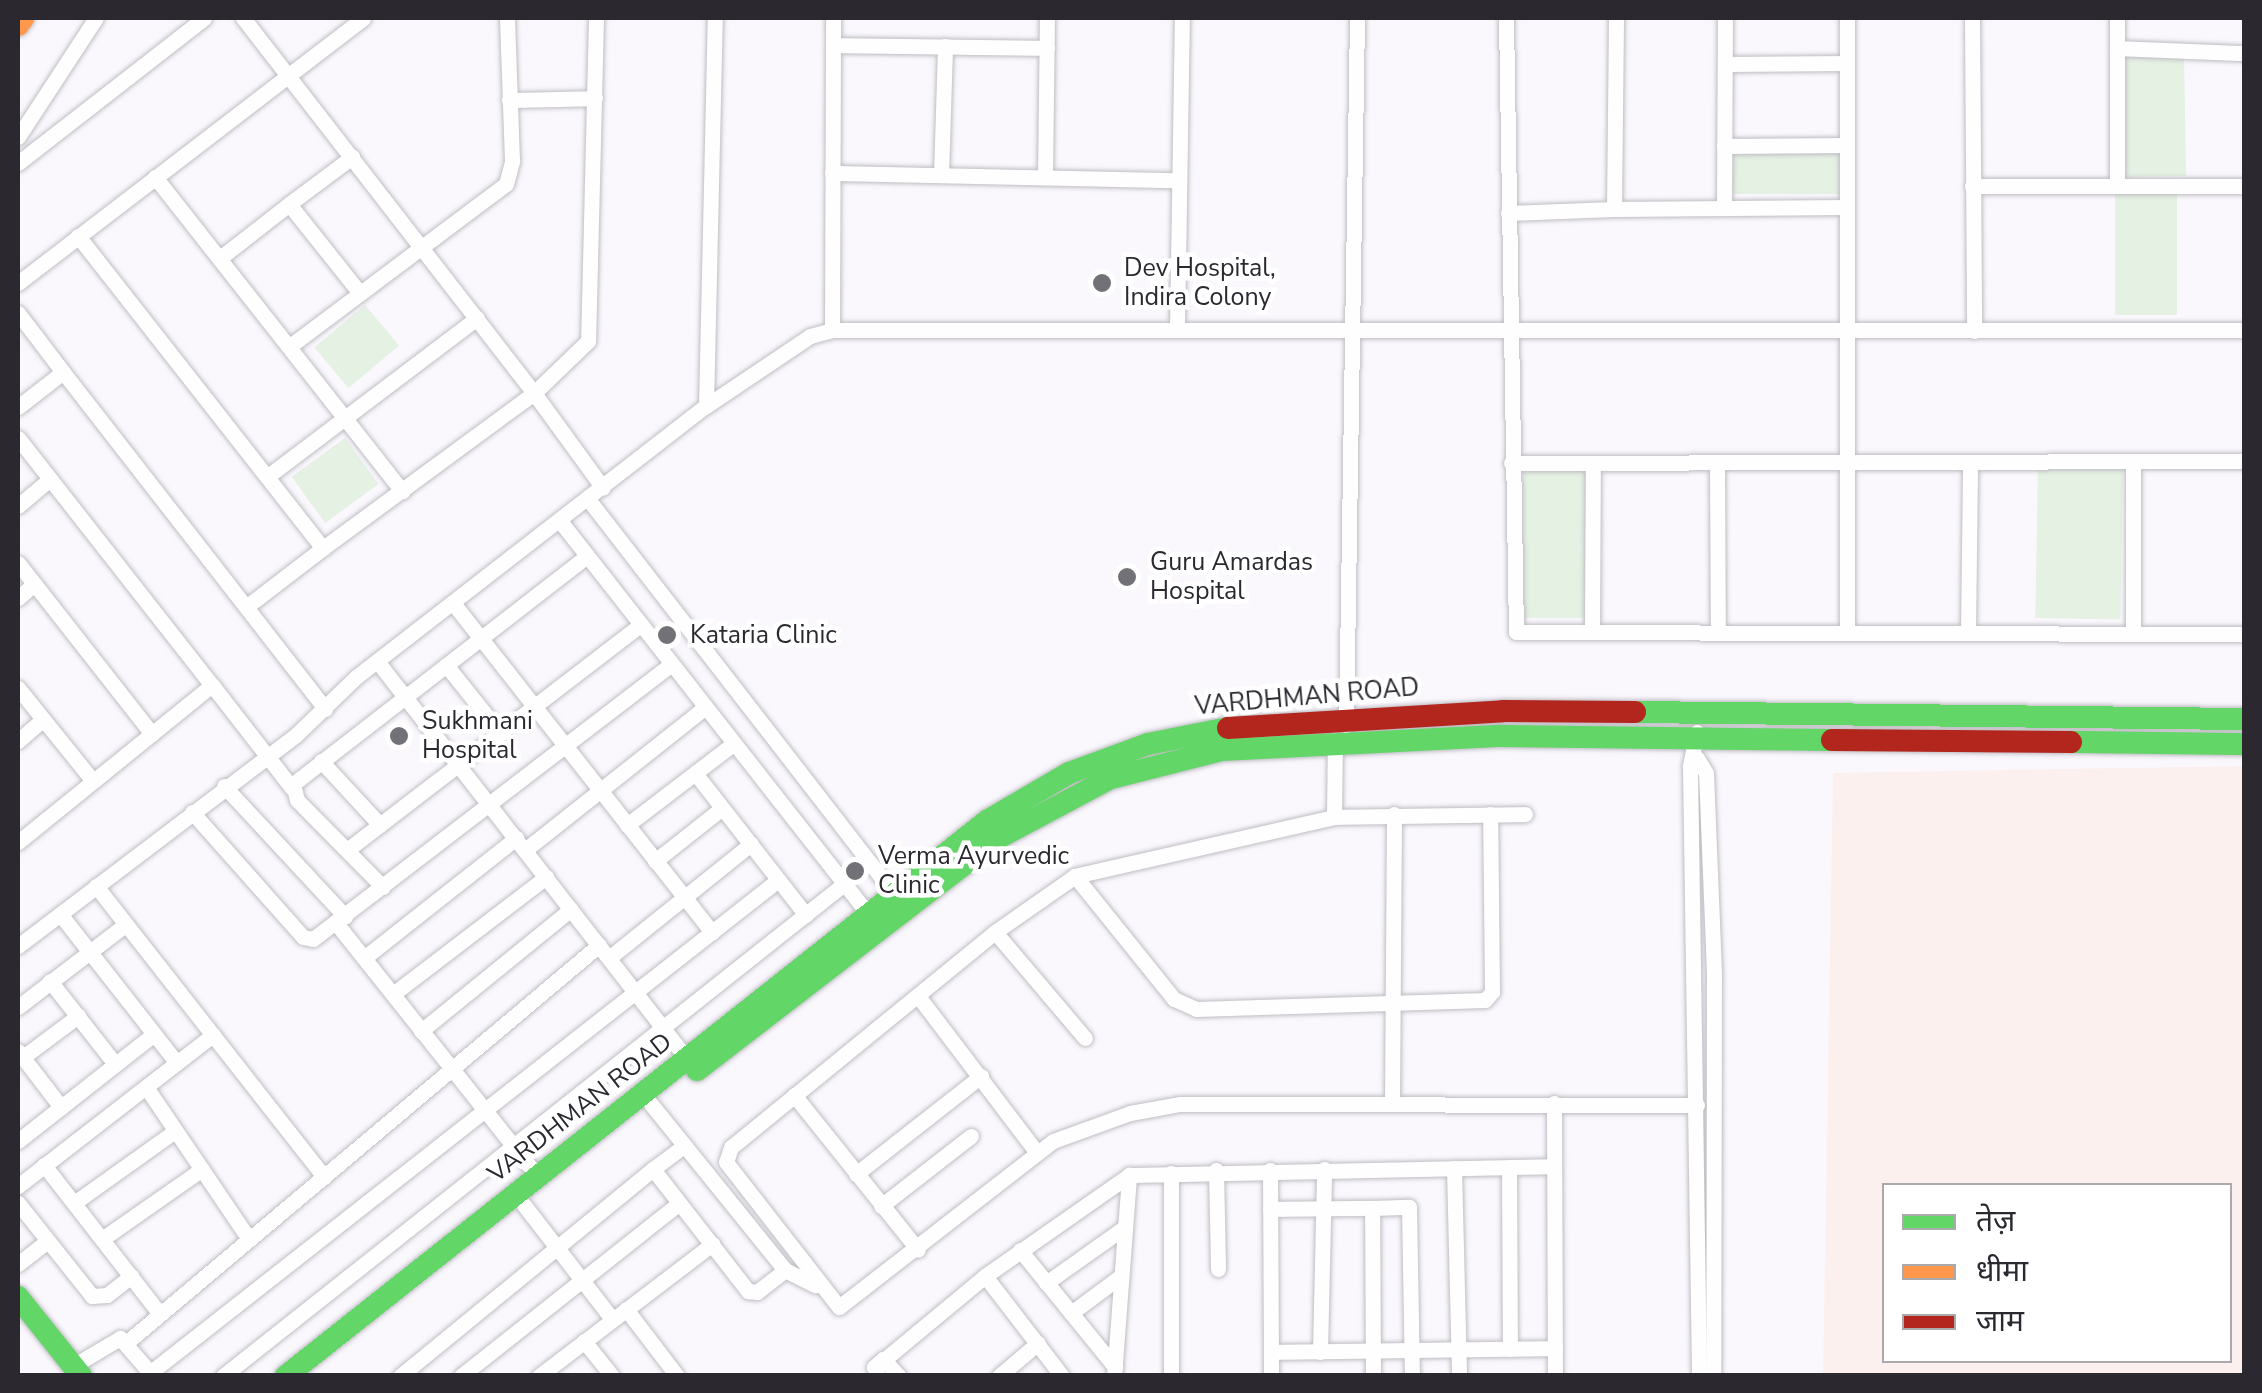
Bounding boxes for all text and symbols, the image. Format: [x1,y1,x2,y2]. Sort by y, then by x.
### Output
place label: Dev Hospital, Indira Colony [1124,254,1276,313]
marker: Dev Hospital, Indira Colony [1089,270,1115,296]
place label: Guru Amardas Hospital [1150,548,1313,607]
marker: Guru Amardas Hospital [1114,564,1140,590]
place label: Kataria Clinic [690,620,837,650]
marker: Kataria Clinic [654,622,680,648]
street label: VARDHMAN ROAD [1194,672,1420,722]
place label: Sukhmani Hospital [422,707,533,766]
marker: Sukhmani Hospital [386,723,412,749]
place label: Verma Ayurvedic Clinic [878,842,1069,901]
marker: Verma Ayurvedic Clinic [842,858,868,884]
street label: VARDHMAN ROAD [482,1027,678,1189]
legend [1882,1183,2232,1363]
text: तेज़ [1976,1201,2015,1242]
text: धीमा [1976,1251,2028,1292]
text: जाम [1976,1301,2024,1342]

